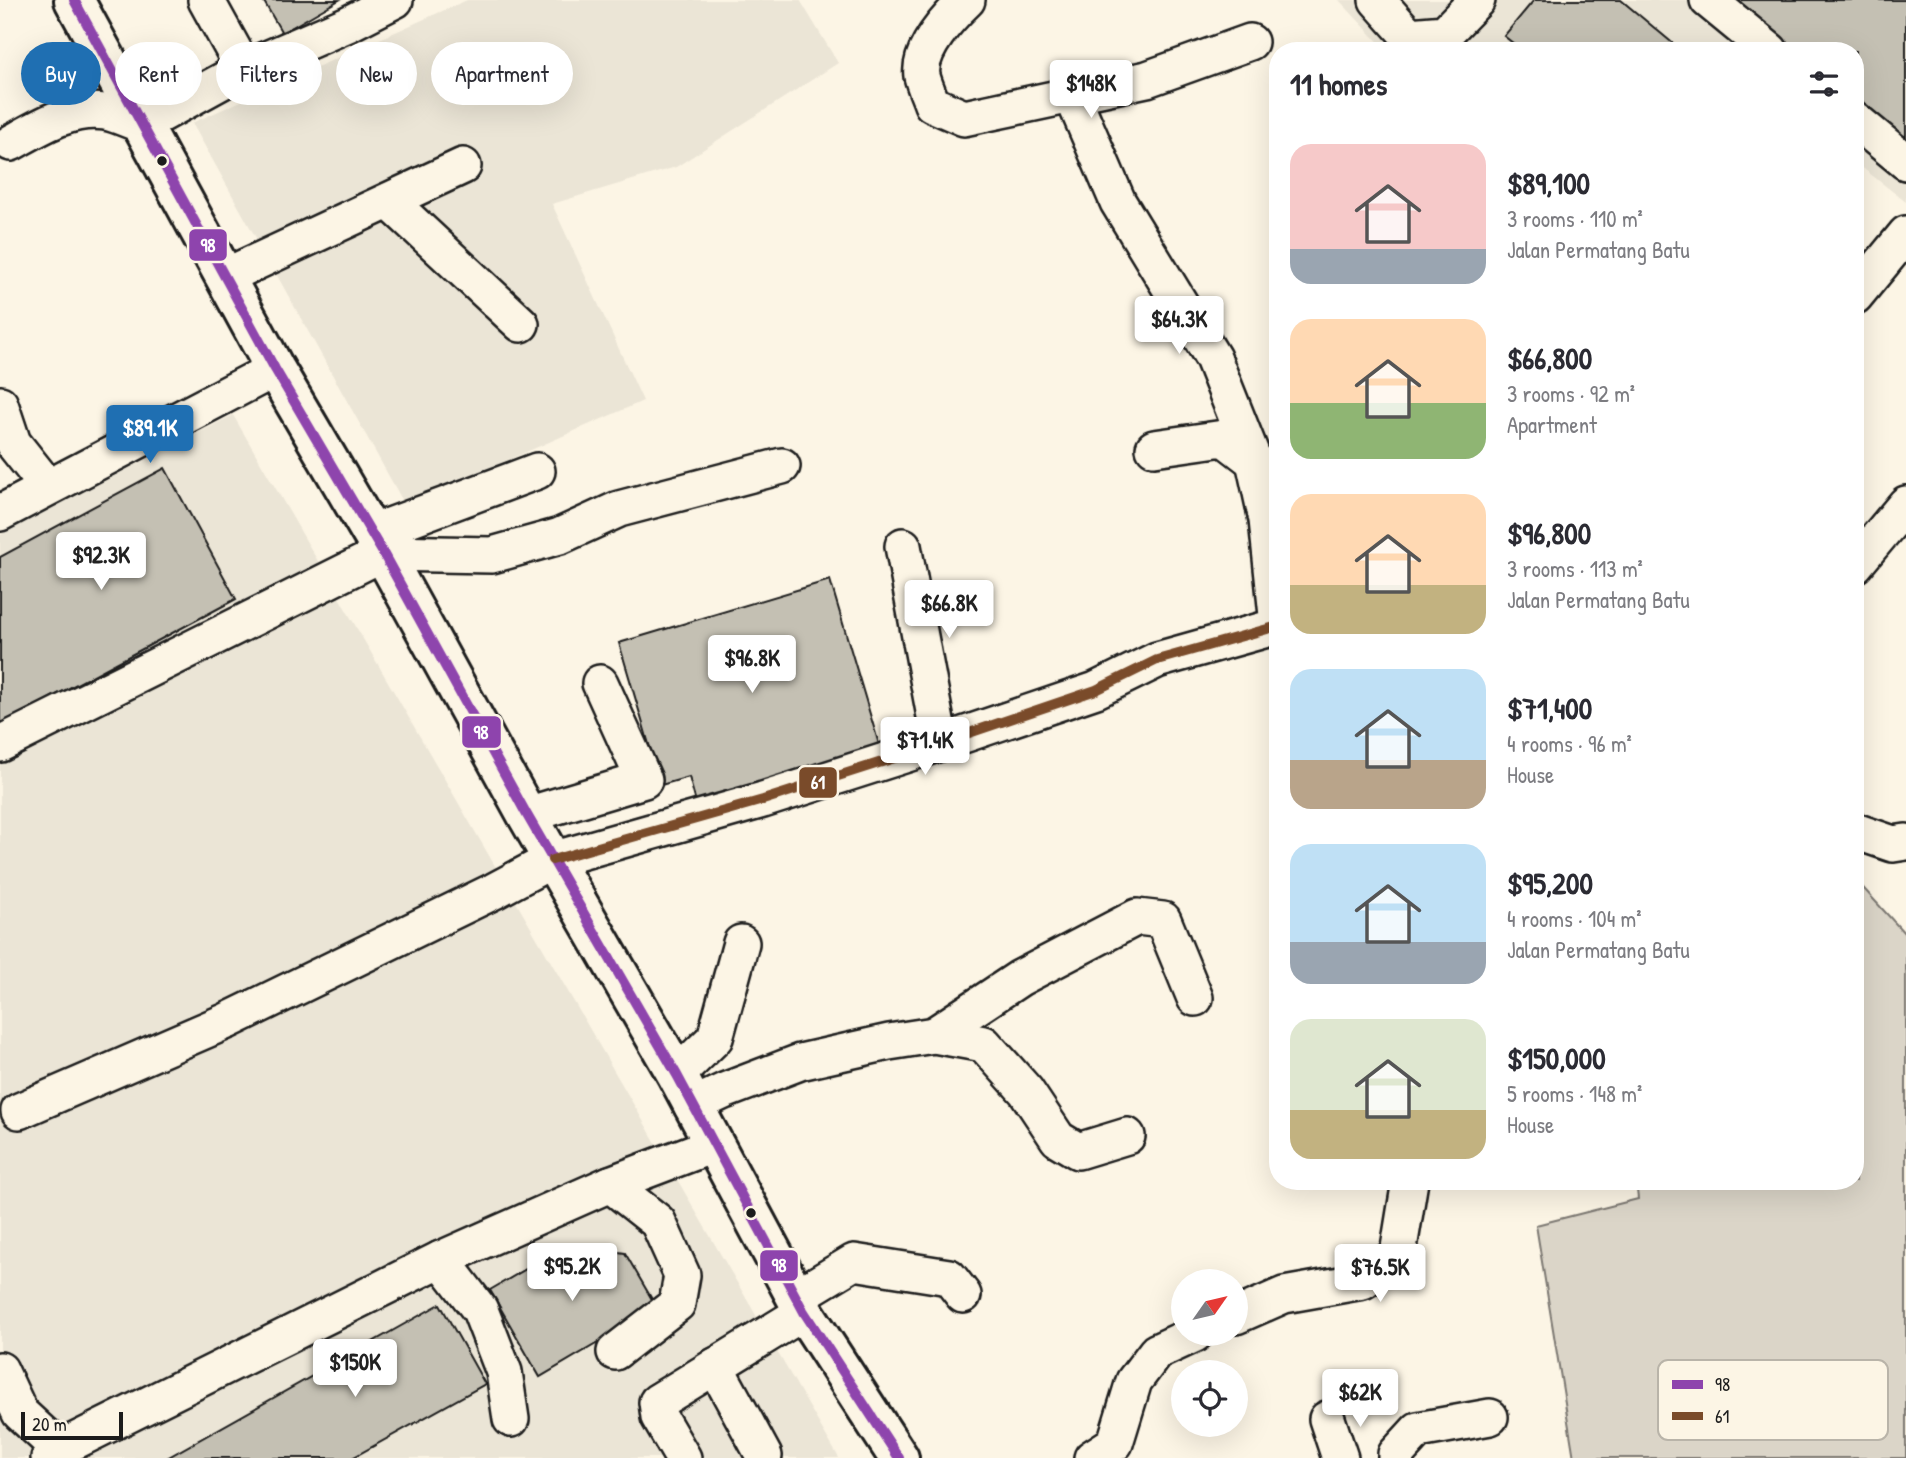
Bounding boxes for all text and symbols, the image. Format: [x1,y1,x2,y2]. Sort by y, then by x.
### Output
chip: Buy [21,42,101,105]
chip: Rent [115,42,202,105]
chip: Filters [216,42,322,105]
chip: New [336,42,417,105]
chip: Apartment [431,42,573,105]
pin: $148K [1042,60,1140,120]
text: 11 homes [1290,64,1387,104]
icon: filters [1805,65,1843,103]
text: $148K [1066,67,1116,98]
unlabelled marker [155,154,169,168]
text: $89,100 [1507,163,1590,203]
icon: home [1346,172,1430,256]
text: 3 rooms · 110 m² [1507,203,1643,234]
line badge: 98 [188,228,228,262]
text: 98 [200,232,216,258]
text: Jalan Permatang Batu [1507,234,1690,265]
pin: $64.3K [1122,296,1236,356]
text: $64.3K [1151,303,1207,334]
text: $66,800 [1507,338,1592,378]
icon: home [1346,347,1430,431]
text: 3 rooms · 92 m² [1507,378,1635,409]
pin: $89.1K [93,406,207,465]
text: Apartment [1507,409,1597,440]
text: $89.1K [122,412,178,443]
text: $96,800 [1507,513,1591,553]
icon: home [1346,522,1430,606]
pin: $92.3K [44,532,158,592]
text: $92.3K [72,539,130,570]
text: 3 rooms · 113 m² [1507,553,1643,584]
pin: $66.8K [892,580,1006,640]
text: Jalan Permatang Batu [1507,584,1690,615]
text: $66.8K [921,587,977,618]
pin: $96.8K [695,636,809,695]
text: $96.8K [724,642,780,673]
text: $71,400 [1507,688,1592,728]
icon: home [1346,697,1430,781]
line badge: 98 [461,715,502,749]
pin: $71.4K [868,718,982,777]
text: 98 [473,719,489,745]
text: $71.4K [897,724,953,755]
text: 4 rooms · 96 m² [1507,728,1632,759]
text: House [1507,759,1554,790]
line badge: 61 [798,766,838,799]
text: 61 [811,769,825,795]
text: $95,200 [1507,863,1593,903]
icon: home [1346,872,1430,956]
text: 4 rooms · 104 m² [1507,903,1641,934]
text: Jalan Permatang Batu [1507,934,1690,965]
text: $150,000 [1507,1038,1606,1078]
icon: home [1346,1047,1430,1131]
text: 5 rooms · 148 m² [1507,1078,1642,1109]
text: House [1507,1109,1554,1140]
unlabelled marker [744,1206,758,1220]
pin: $95.2K [515,1244,629,1303]
pin: $76.5K [1323,1244,1437,1304]
line badge: 98 [759,1249,799,1282]
text: $95.2K [543,1250,601,1281]
text: $76.5K [1351,1251,1409,1282]
text: 98 [771,1252,787,1278]
north arrow [1171,1269,1248,1346]
map controls [1171,1269,1248,1437]
pin: $150K [306,1340,404,1399]
text: $150K [329,1346,381,1377]
button: locate [1171,1360,1248,1437]
legend [1658,1360,1888,1440]
pin: $62K [1319,1370,1401,1429]
text: 98 [1715,1371,1730,1397]
text: $62K [1338,1376,1382,1407]
text: 61 [1715,1403,1730,1429]
scale bar [21,1409,122,1441]
text: 20 m [32,1411,67,1437]

